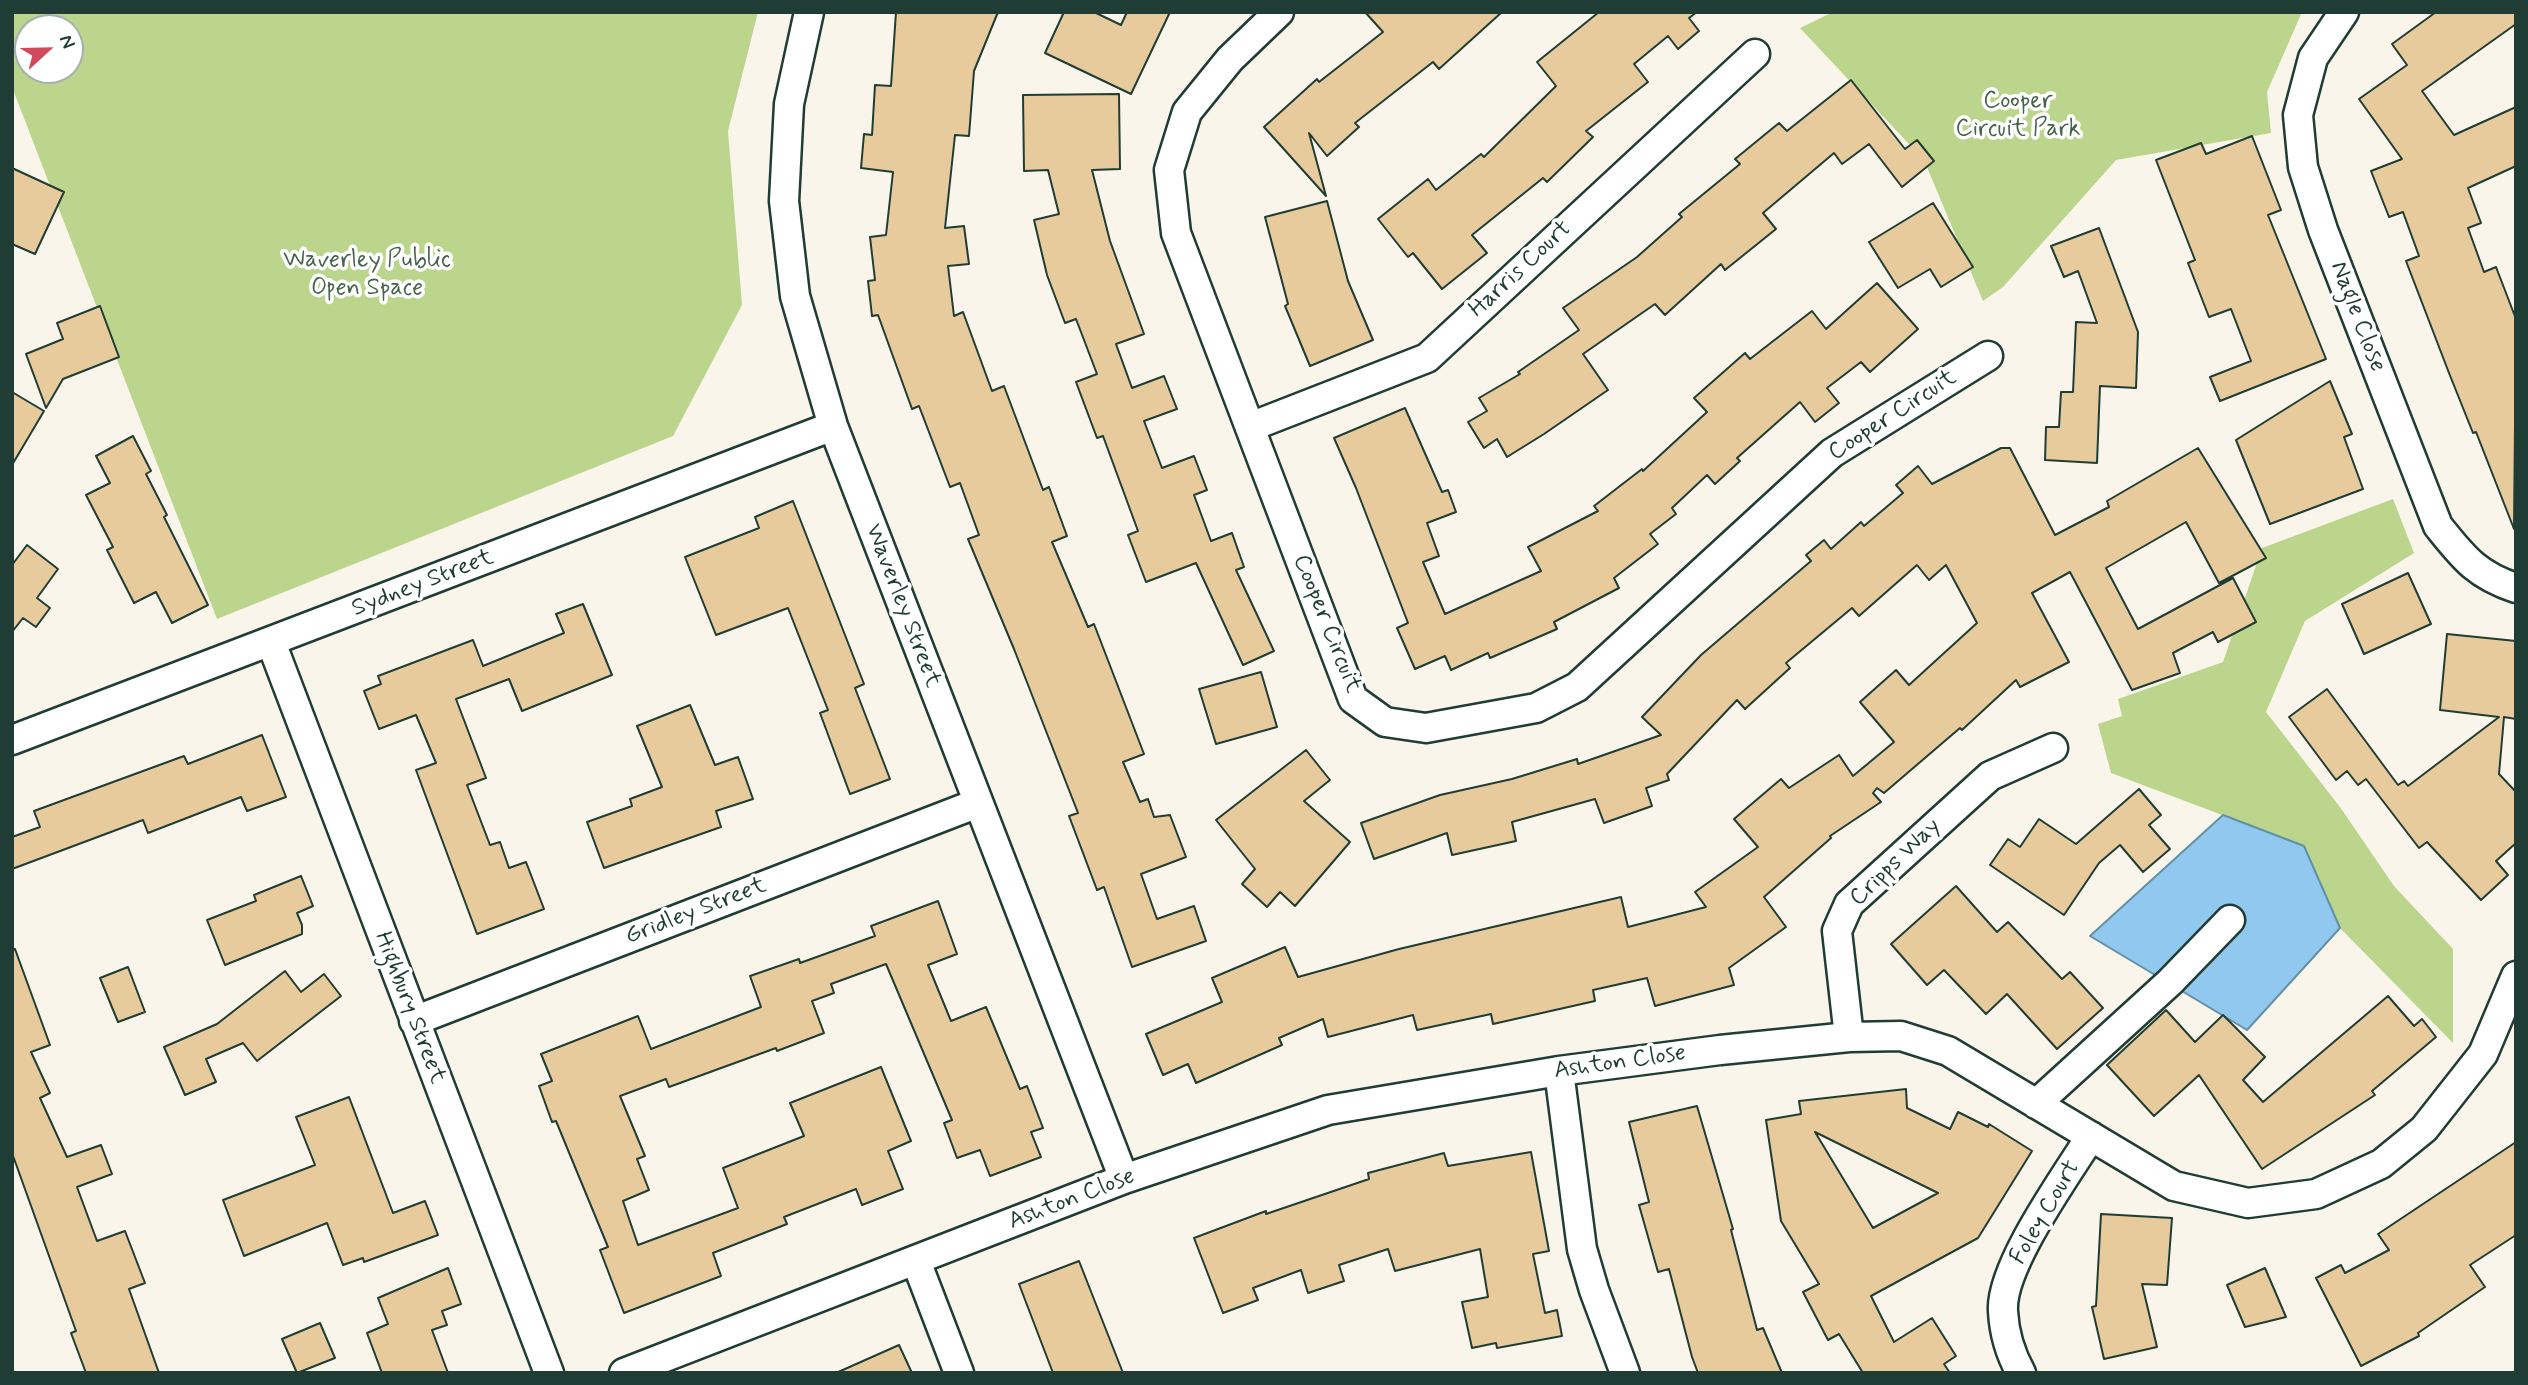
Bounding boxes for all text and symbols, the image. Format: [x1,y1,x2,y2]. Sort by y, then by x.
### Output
north arrow [14,14,84,84]
text: N [53,31,81,52]
park label: Cooper Circuit Park [1956,88,2080,144]
street label: Harris Court [1464,215,1578,325]
park label: Waverley Public Open Space [283,247,451,303]
street label: Nagle Close [2323,258,2391,376]
street label: Cooper Circuit [1824,364,1962,468]
street label: Waverley Street [858,520,946,692]
street label: Sydney Street [348,544,498,624]
street label: Cooper Circuit [1285,551,1367,697]
street label: Cripps Way [1845,813,1947,913]
street label: Gridley Street [621,872,771,952]
street label: Highbury Street [367,928,451,1088]
street label: Ashton Close [1552,1039,1688,1087]
street label: Foley Court [2005,1156,2087,1270]
street label: Ashton Close [1005,1163,1139,1237]

